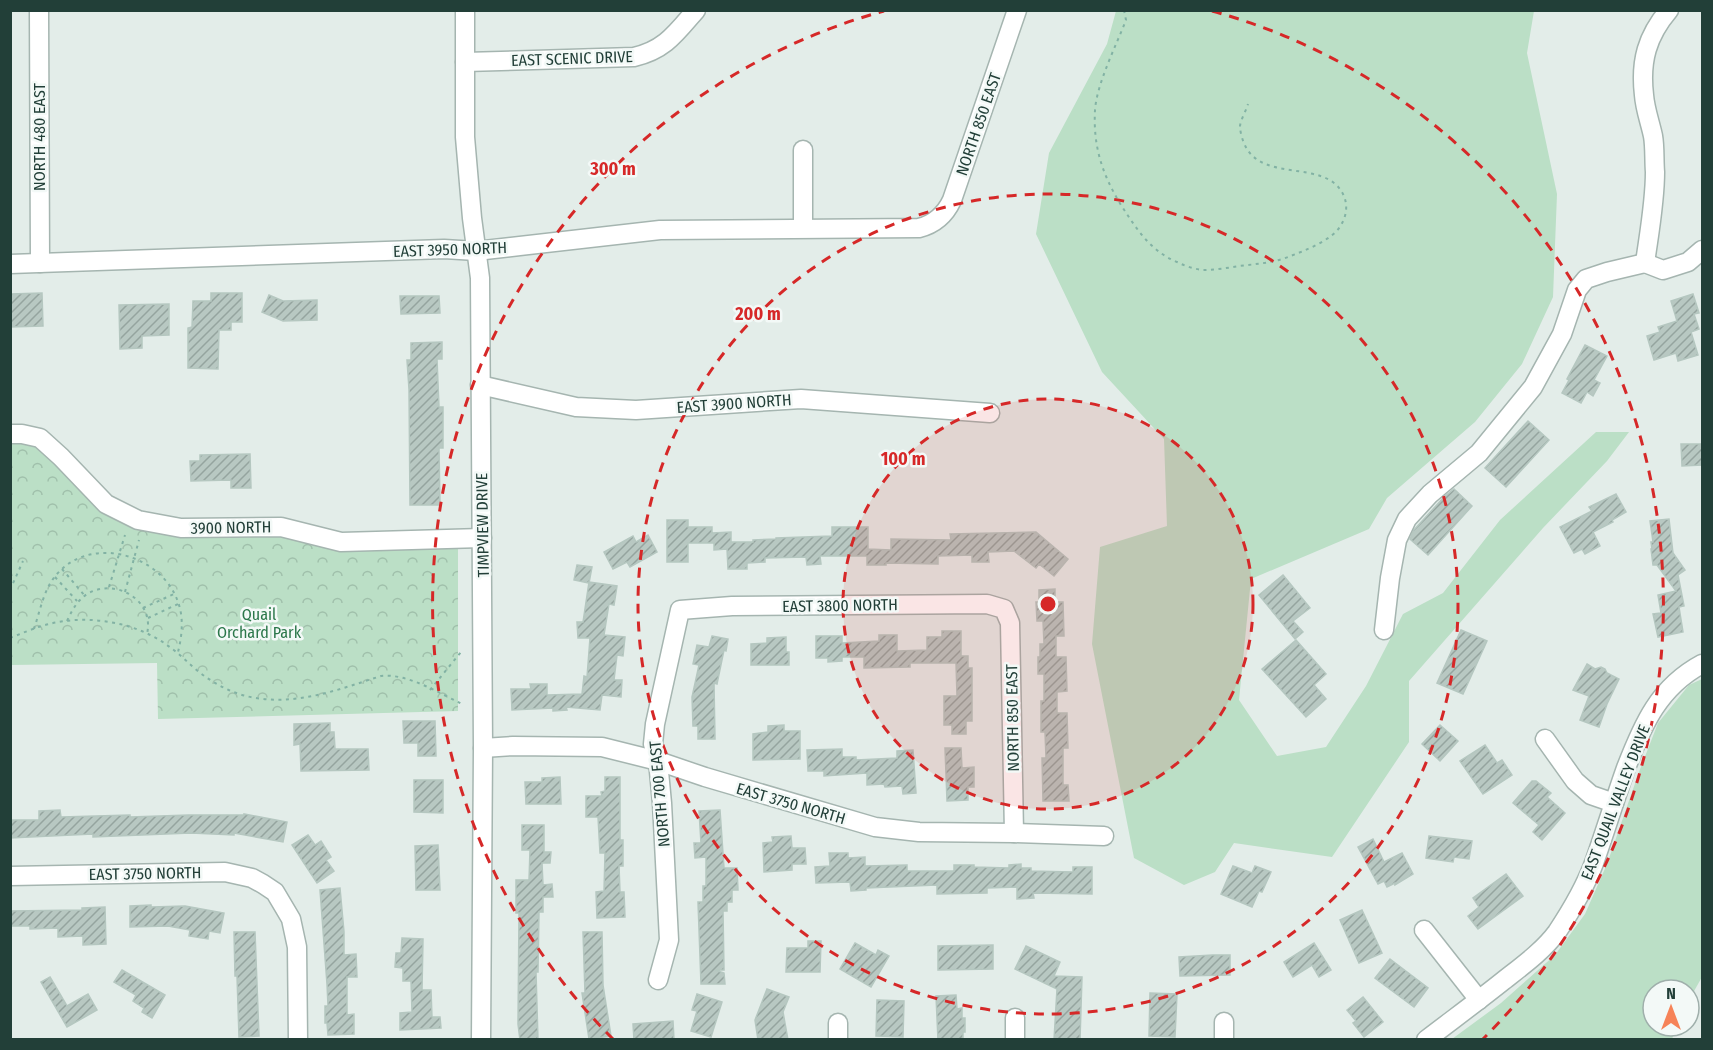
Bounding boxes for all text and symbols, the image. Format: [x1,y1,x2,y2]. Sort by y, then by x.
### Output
street label: EAST SCENIC DRIVE [511,47,633,70]
street label: NORTH 850 EAST [952,70,1005,178]
street label: NORTH 480 EAST [30,83,49,191]
text: 300 m [589,158,636,180]
street label: EAST 3950 NORTH [393,238,507,261]
text: 200 m [734,303,781,325]
street label: EAST 3900 NORTH [676,390,792,417]
text: 100 m [881,448,925,470]
street label: TIMPVIEW DRIVE [472,473,493,577]
street label: 3900 NORTH [191,517,271,538]
centre of rings [1038,594,1058,614]
street label: EAST 3800 NORTH [782,595,898,616]
park label: Quail Orchard Park [217,605,302,642]
street label: NORTH 850 EAST [1002,664,1023,772]
street label: EAST QUAIL VALLEY DRIVE [1577,722,1654,883]
street label: NORTH 700 EAST [645,739,674,848]
street label: EAST 3750 NORTH [734,779,848,828]
street label: EAST 3750 NORTH [88,863,202,884]
north arrow [1641,978,1701,1038]
text: N [1666,984,1676,1003]

